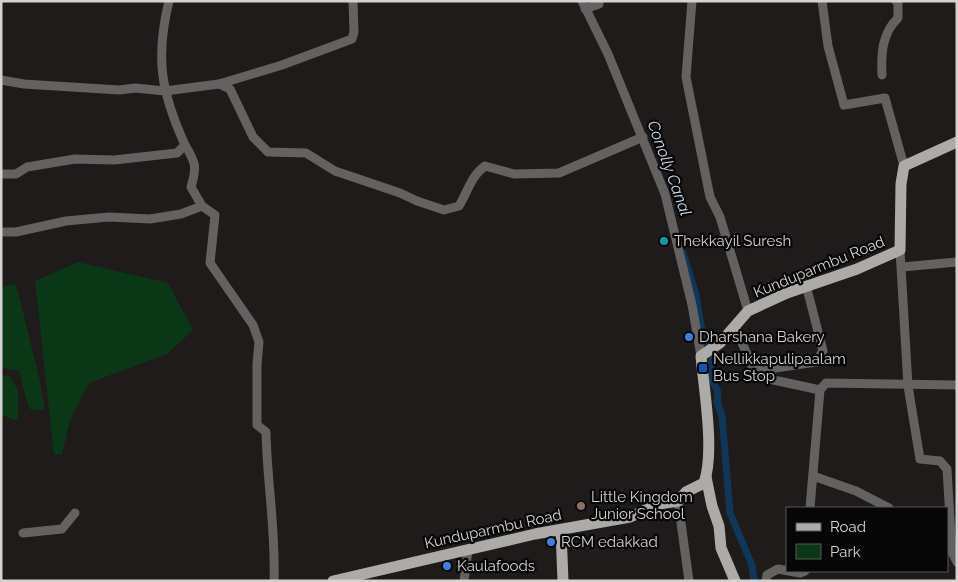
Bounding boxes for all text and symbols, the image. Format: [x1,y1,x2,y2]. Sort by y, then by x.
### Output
water label: Conolly Canal [643,118,696,218]
place label: Thekkayil Suresh [674,232,791,250]
street label: Kunduparmbu Road [751,232,887,302]
marker: Thekkayil Suresh [658,235,670,247]
place label: Dharshana Bakery [699,328,825,346]
marker: Dharshana Bakery [683,331,695,343]
place label: Nellikkapulipaalam Bus Stop [713,350,846,385]
marker: Nellikkapulipaalam Bus Stop [697,362,709,374]
place label: Little Kingdom Junior School [591,488,693,523]
marker: Little Kingdom Junior School [575,500,587,512]
street label: Kunduparmbu Road [423,506,563,552]
legend [786,507,948,572]
text: Road [830,518,866,536]
place label: RCM edakkad [561,533,658,551]
marker: RCM edakkad [545,536,557,548]
text: Park [830,543,861,561]
place label: Kaulafoods [457,557,535,575]
marker: Kaulafoods [441,560,453,572]

